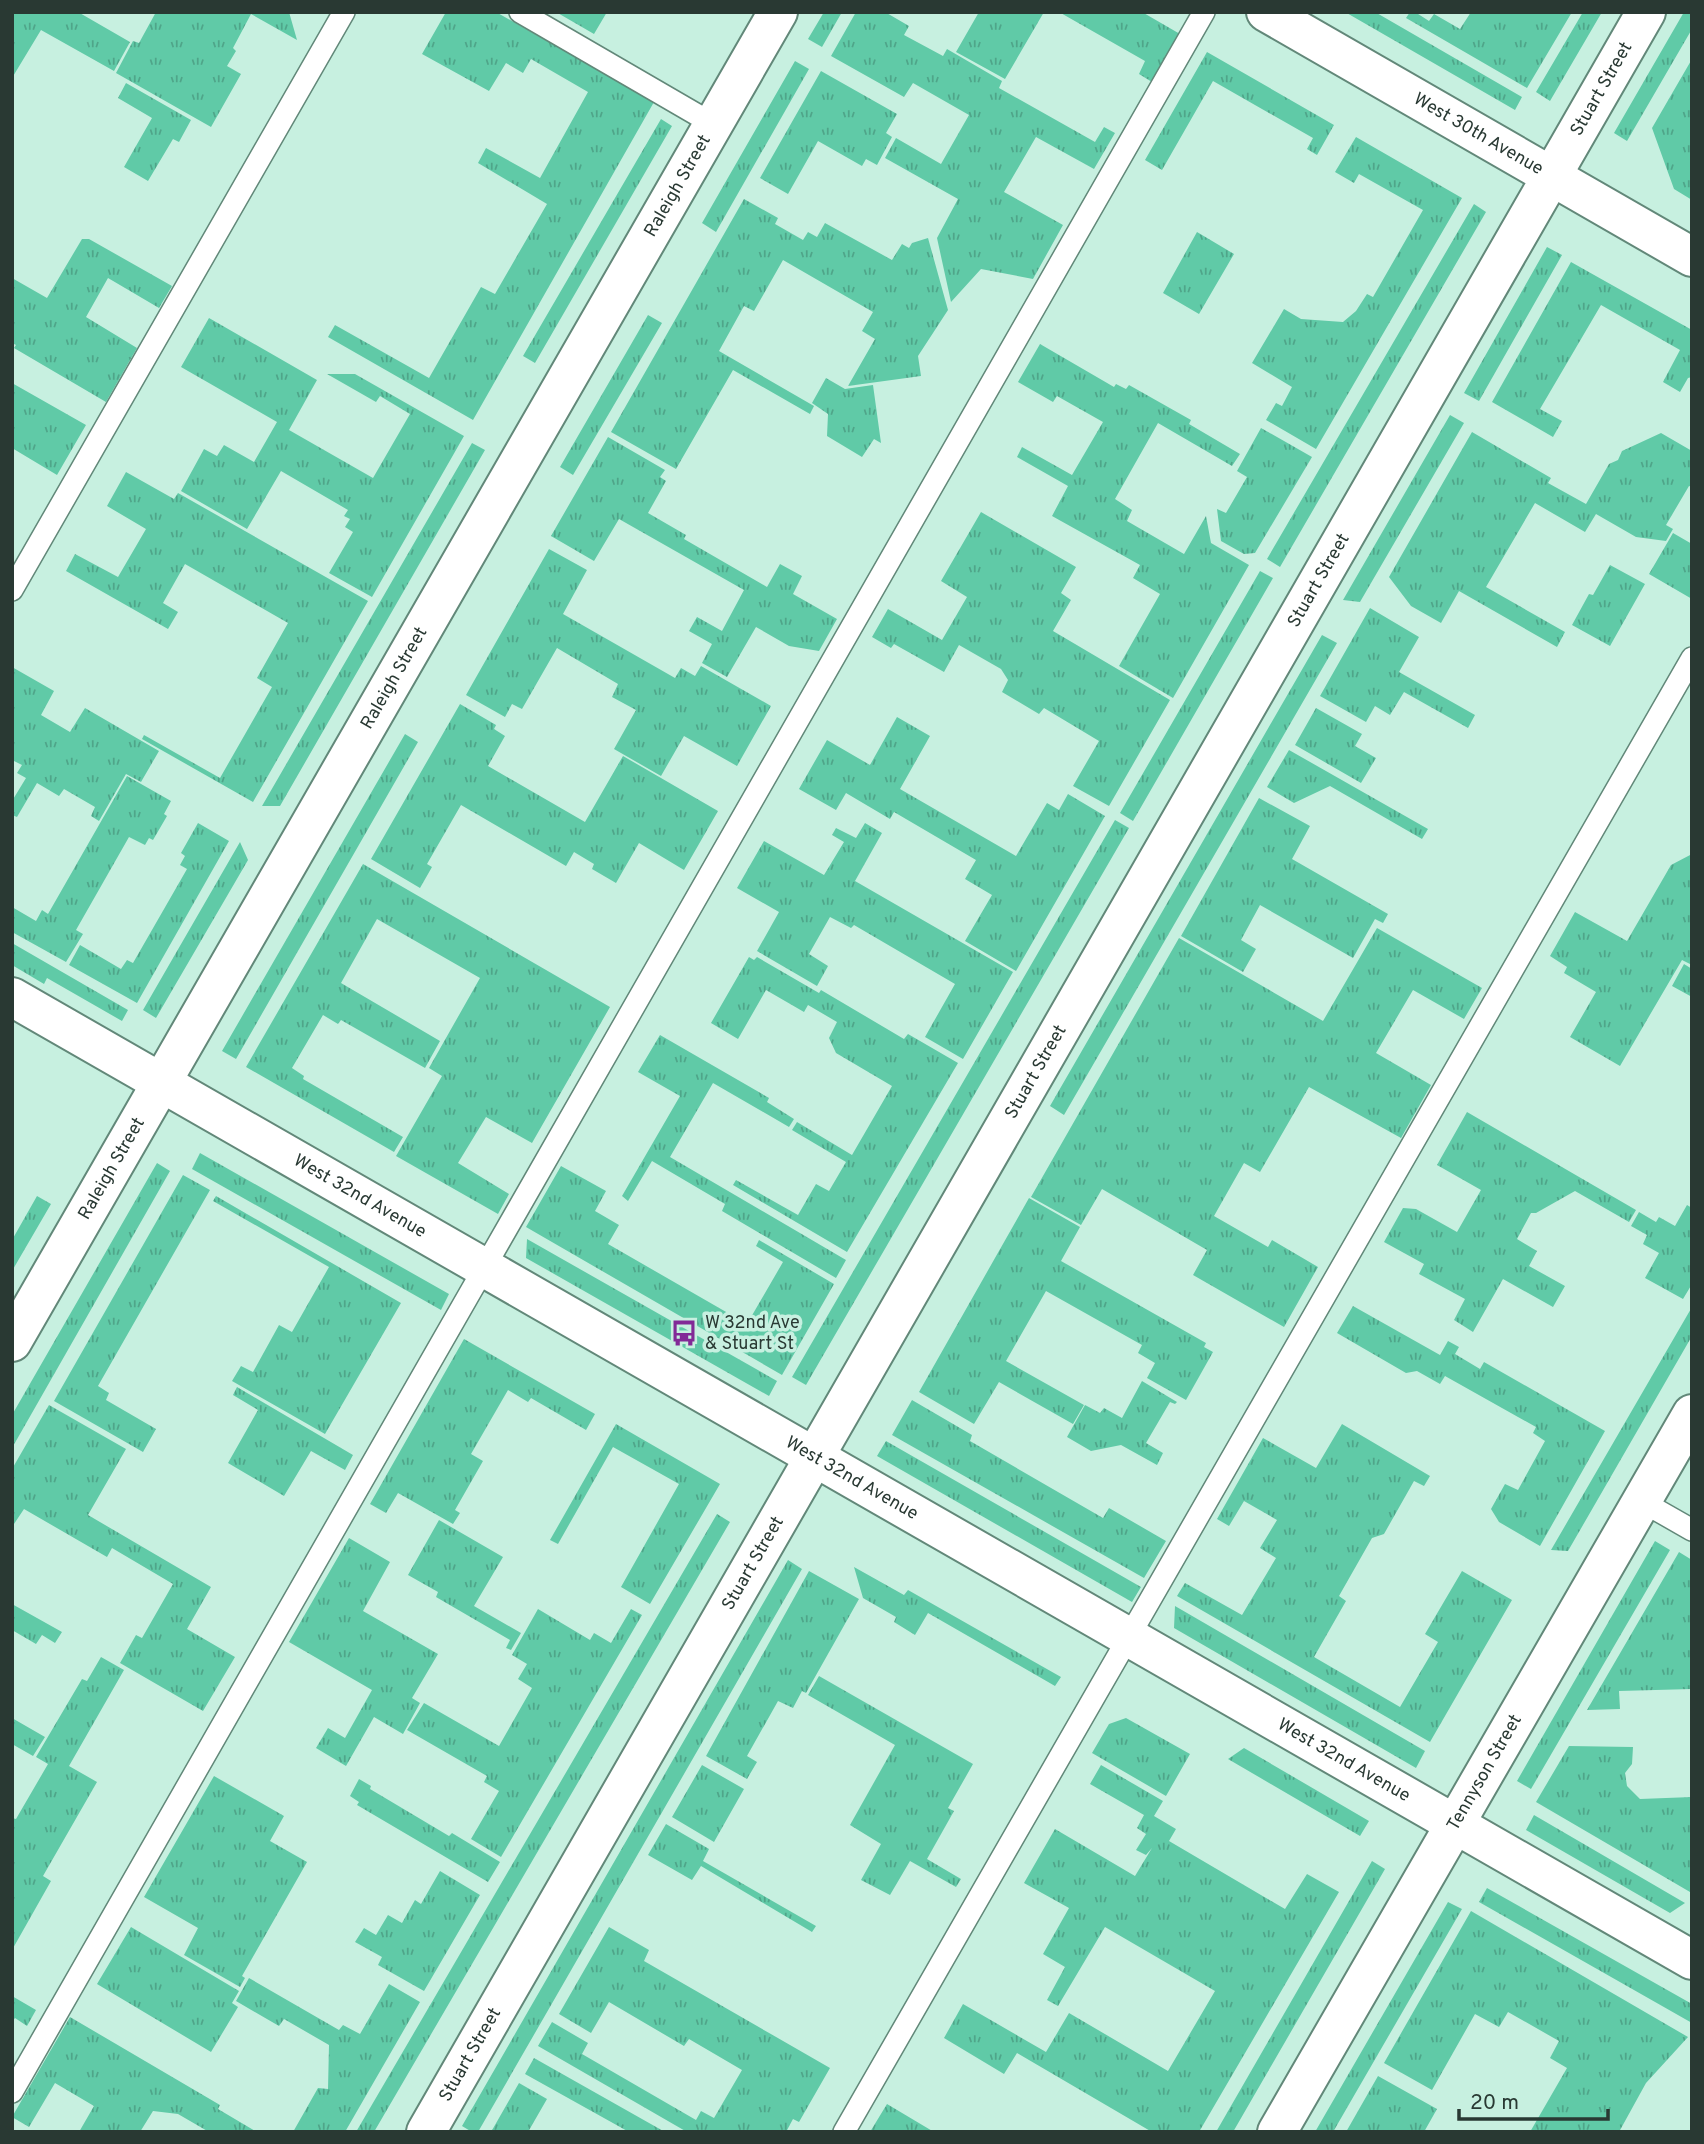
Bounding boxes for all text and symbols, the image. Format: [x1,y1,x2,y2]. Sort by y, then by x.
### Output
street label: Stuart Street [1565,38,1638,140]
street label: West 30th Avenue [1409,88,1547,181]
street label: Raleigh Street [639,131,716,241]
street label: Stuart Street [1283,529,1355,632]
street label: Raleigh Street [356,623,433,734]
street label: Stuart Street [1000,1021,1072,1123]
street label: Raleigh Street [73,1113,150,1224]
street label: West 32nd Avenue [289,1149,430,1244]
place label: W 32nd Ave & Stuart St [705,1312,800,1356]
bus stop icon: W 32nd Ave & Stuart St [669,1318,699,1348]
street label: West 32nd Avenue [781,1431,922,1526]
street label: Stuart Street [717,1512,789,1615]
street label: Tennyson Street [1442,1710,1527,1835]
street label: West 32nd Avenue [1273,1713,1414,1807]
street label: Stuart Street [434,2004,507,2106]
scale bar [1459,2078,1608,2122]
text: 20 m [1470,2090,1519,2117]

